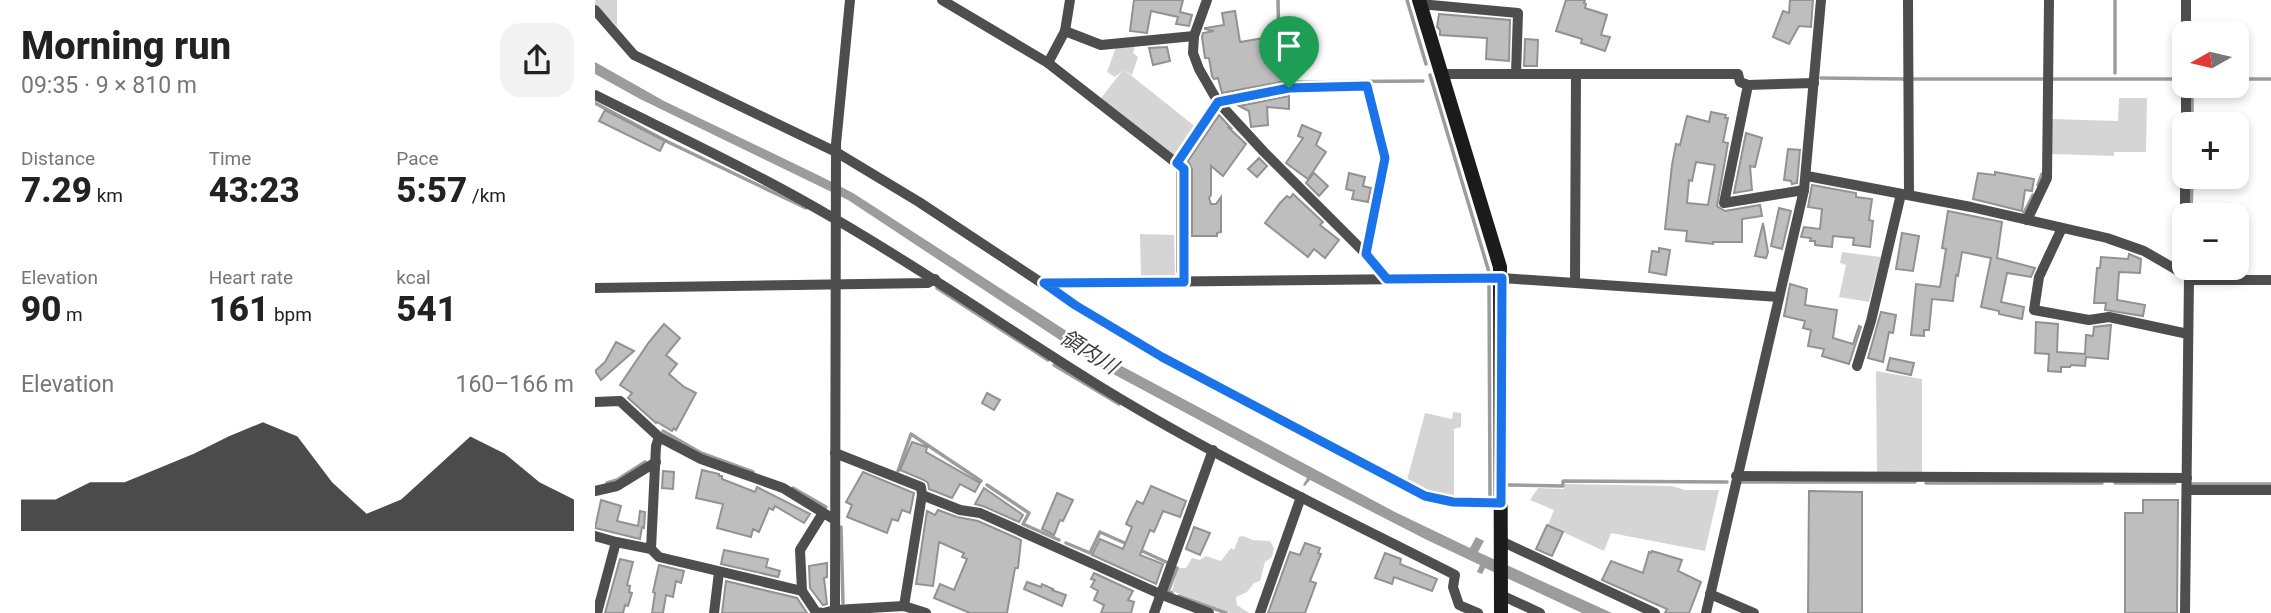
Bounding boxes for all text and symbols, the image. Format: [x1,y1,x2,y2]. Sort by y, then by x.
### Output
pin [1259,16,1319,88]
north arrow [2172,21,2249,98]
map controls [2172,21,2249,280]
button: share [500,23,574,97]
text: Morning run [21,24,231,68]
icon: arrive [1270,27,1308,65]
text: 09:35 · 9 × 810 m [21,72,197,99]
button: + [2172,112,2249,189]
text: Distance [21,147,95,170]
text: Time [209,147,251,170]
text: Pace [396,147,439,170]
text: 7.29 [21,170,92,211]
text: 43:23 [209,170,300,211]
text: 5:57 [396,170,467,211]
text: km [92,184,123,207]
text: /km [467,184,506,207]
button: − [2172,203,2249,280]
text: Elevation [21,266,98,289]
text: Heart rate [209,266,293,289]
text: kcal [396,266,431,289]
text: 90 [21,289,61,330]
text: 161 [209,289,269,330]
text: 541 [396,289,457,330]
text: m [61,303,83,326]
text: bpm [269,303,312,326]
water label: 領内川 [1056,325,1124,380]
text: Elevation [21,371,114,398]
text: 160–166 m [455,371,574,398]

